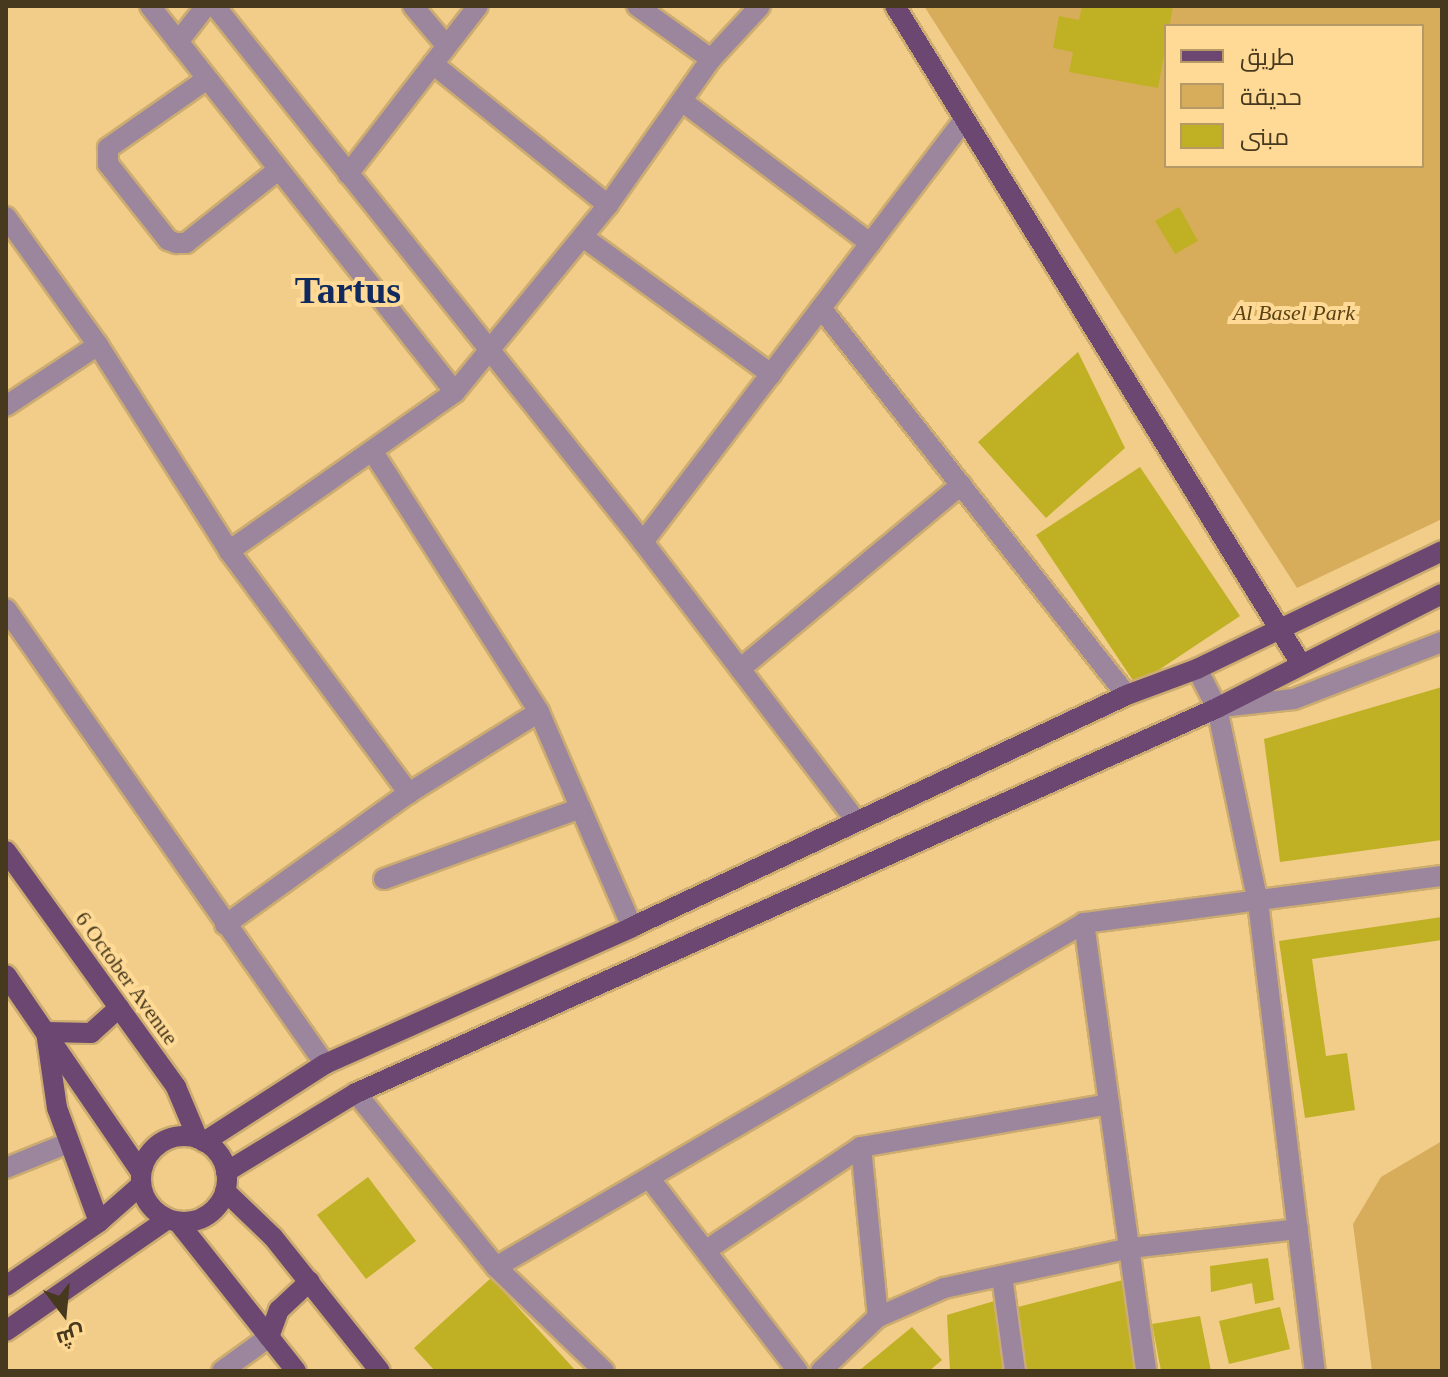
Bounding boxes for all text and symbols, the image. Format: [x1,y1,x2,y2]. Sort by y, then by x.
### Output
legend [1164,24,1424,168]
text: طريق [1240,44,1295,70]
text: حديقة [1240,84,1302,110]
text: مبنى [1240,124,1289,150]
district label: Tartus [295,268,401,314]
park label: Al Basel Park [1233,300,1355,326]
street label: 6 October Avenue [69,906,185,1050]
north arrow [24,1273,104,1353]
text: ش [54,1321,88,1352]

